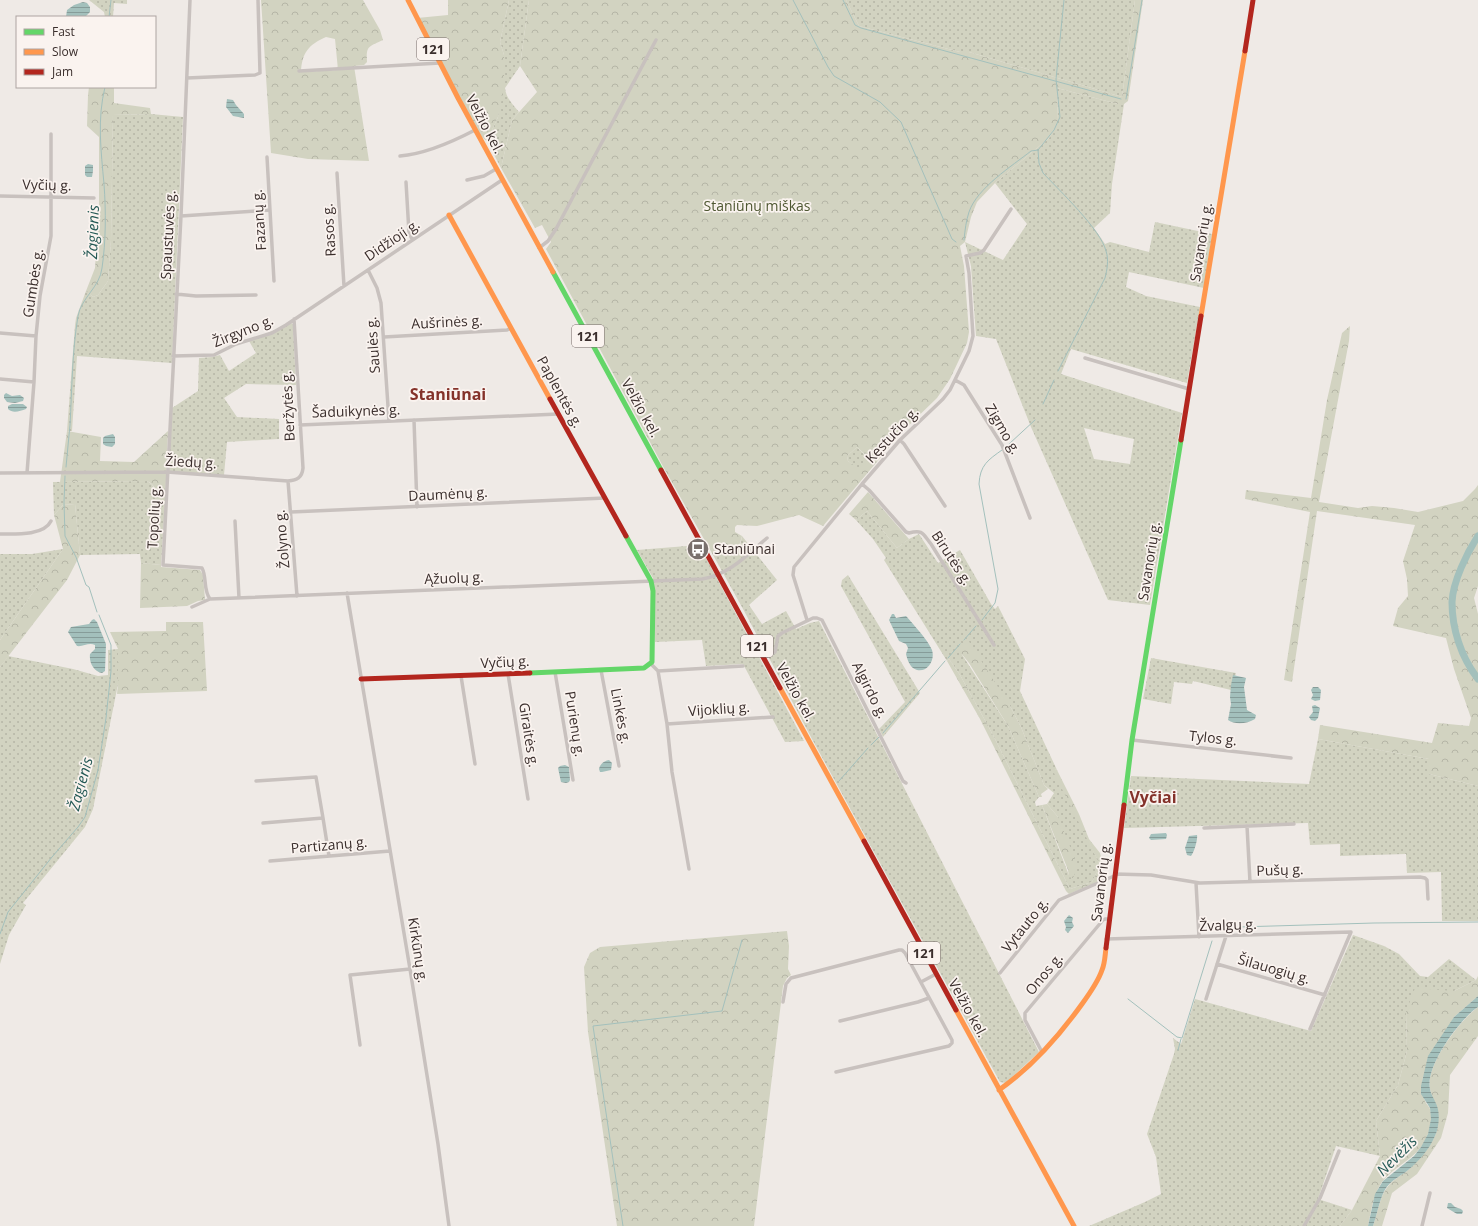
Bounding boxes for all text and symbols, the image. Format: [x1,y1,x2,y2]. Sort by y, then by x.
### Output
legend [16,16,156,88]
text: Fast [52,23,75,40]
road number: 121 [417,38,449,60]
text: Slow [52,43,79,60]
text: Jam [51,63,73,80]
street label: Velžio kel. [462,91,509,157]
street label: Vyčių g. [22,175,72,194]
street label: Fazanų g. [247,189,270,251]
street label: Spaustuvės g. [156,190,179,280]
park label: Staniūnų miškas [704,196,811,215]
street label: Savanorių g. [1185,201,1216,283]
street label: Rasos g. [317,203,340,257]
water label: Žagienis [81,204,103,261]
street label: Didžioji g. [360,214,423,265]
street label: Gumbės g. [18,247,47,319]
street label: Žirgyno g. [210,310,276,351]
street label: Aušrinės g. [411,310,483,333]
street label: Saulės g. [361,316,384,374]
road number: 121 [572,325,604,347]
street label: Paplentės g. [533,353,588,431]
street label: Beržytės g. [276,370,299,442]
street label: Velžio kel. [618,375,665,440]
district label: Staniūnai [410,383,486,405]
street label: Šaduikynės g. [311,399,401,422]
street label: Zigmo g. [981,400,1026,458]
street label: Kęstučio g. [861,402,923,467]
street label: Žiedų g. [165,451,217,472]
street label: Daumėnų g. [408,482,488,505]
street label: Topolių g. [142,485,165,549]
street label: Žolyno g. [269,509,294,569]
street label: Savanorių g. [1133,520,1164,602]
street label: Birutės g. [928,527,977,589]
bus stop icon: Staniūnai [685,536,711,562]
place label: Staniūnai [714,539,775,558]
street label: Ąžuolų g. [424,567,484,588]
road number: 121 [741,635,773,657]
street label: Vyčių g. [480,651,530,672]
street label: Algirdo g. [848,658,893,721]
street label: Velžio kel. [773,659,820,724]
street label: Linkės g. [607,686,636,745]
street label: Purienų g. [561,690,590,758]
street label: Vijoklių g. [687,697,750,720]
street label: Giraitės g. [515,701,544,769]
street label: Tylos g. [1188,726,1238,749]
water label: Žagienis [63,754,97,814]
district label: Vyčiai [1129,786,1177,808]
street label: Partizanų g. [290,832,368,857]
street label: Savanorių g. [1086,841,1115,923]
street label: Pušų g. [1256,859,1304,880]
street label: Vytauto g. [997,893,1052,956]
street label: Žvalgų g. [1199,914,1257,935]
street label: Kirkūnų g. [404,916,433,984]
road number: 121 [908,942,940,964]
street label: Onos g. [1020,949,1067,999]
street label: Šilauogių g. [1236,949,1312,988]
street label: Velžio kel. [945,975,992,1040]
water label: Nevėžis [1372,1130,1421,1180]

